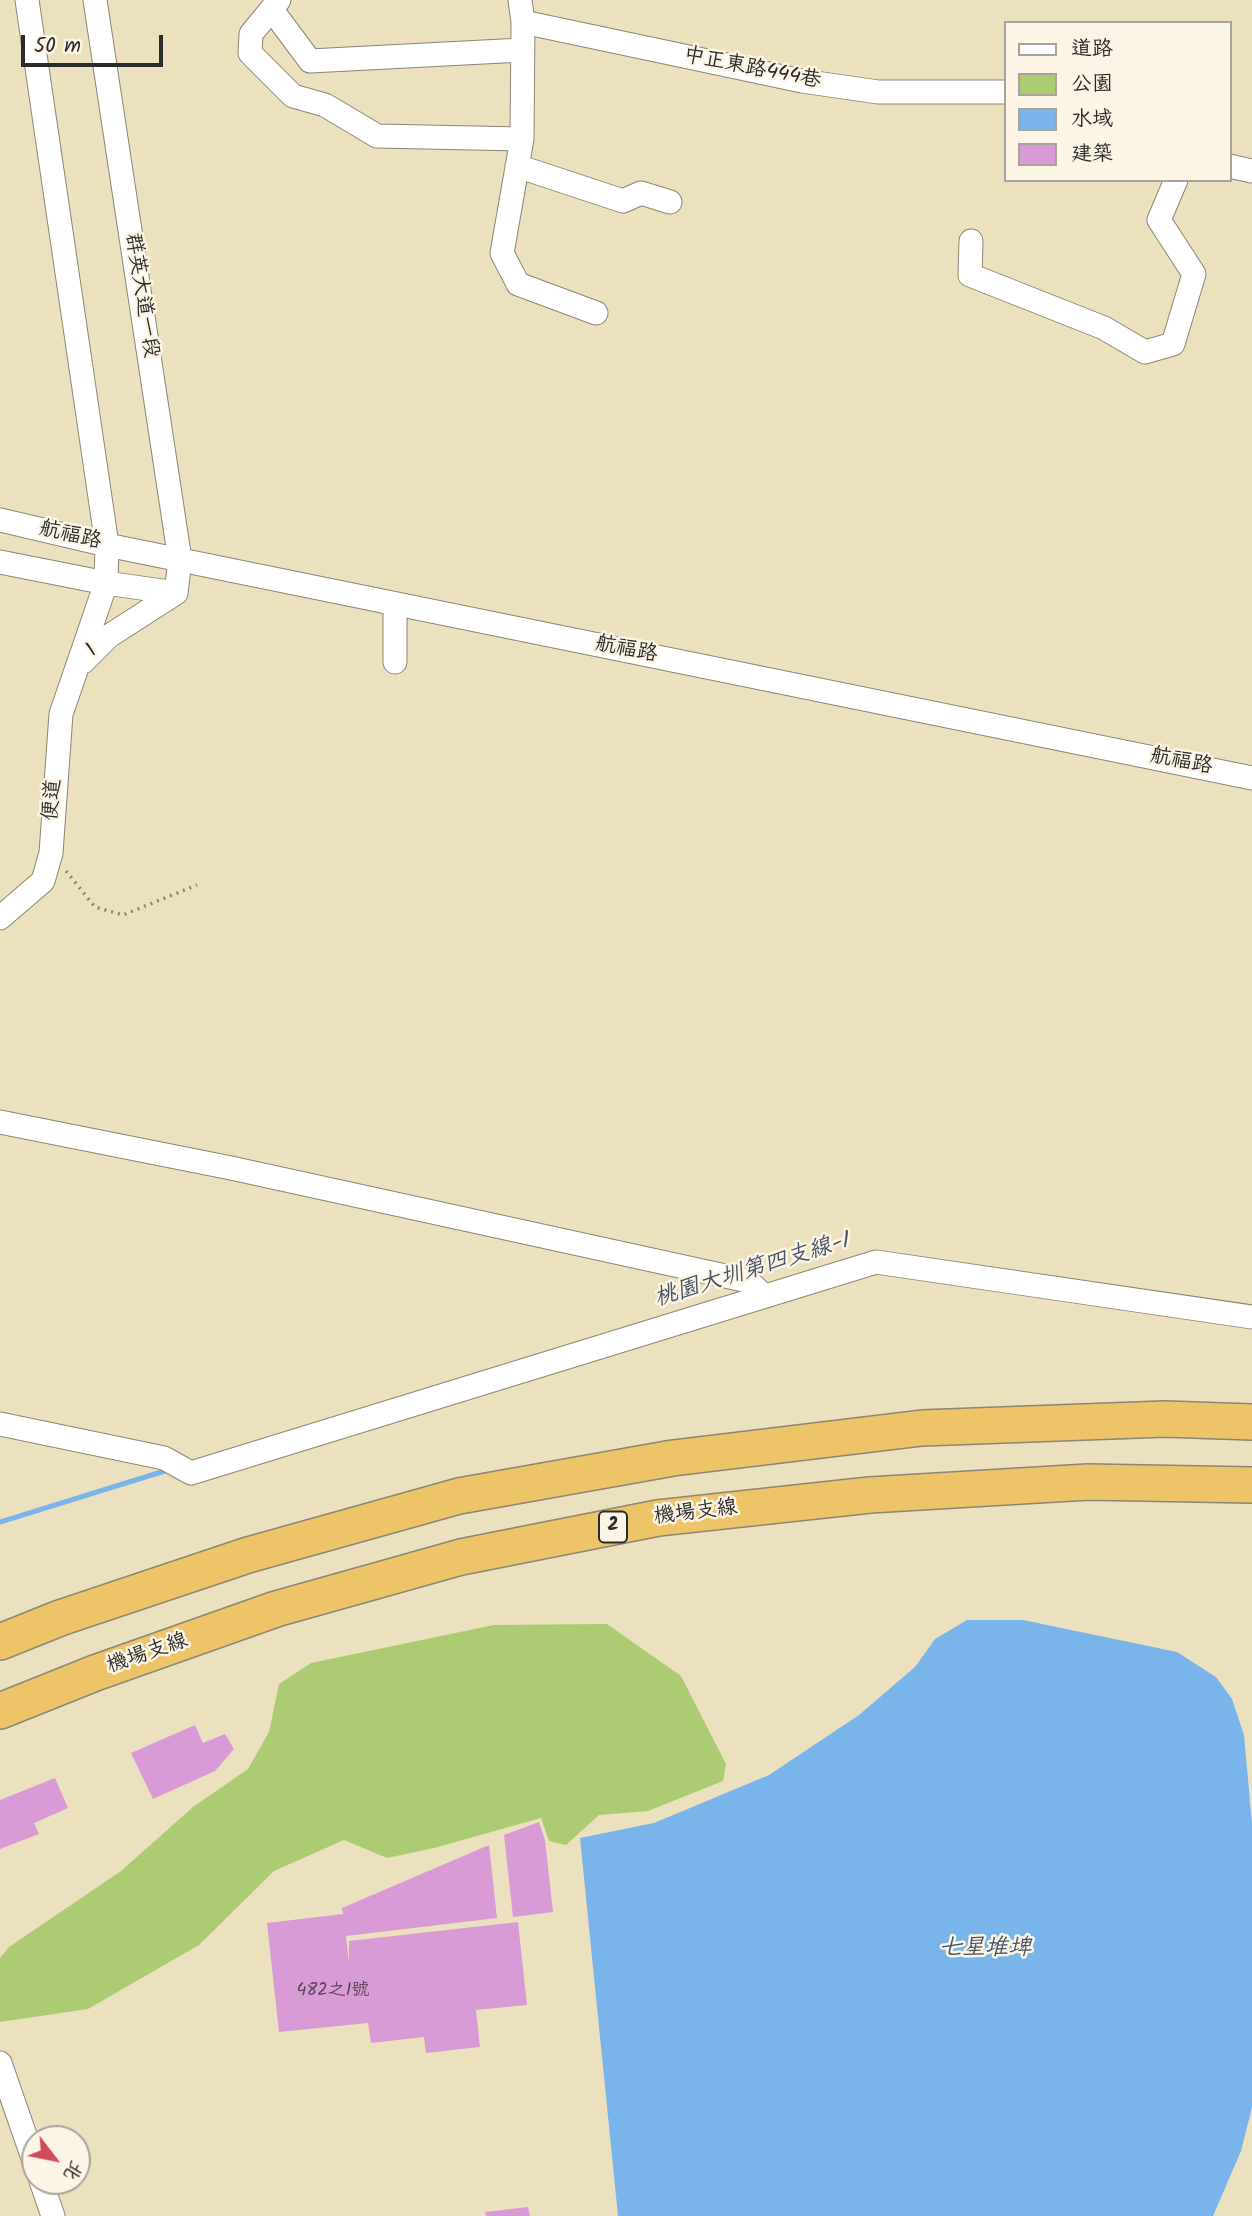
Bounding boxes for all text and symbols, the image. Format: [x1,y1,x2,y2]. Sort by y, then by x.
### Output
scale bar [24,21,166,65]
legend [1004,21,1231,182]
text: 50 m [34,30,81,63]
text: 道路 [1071,33,1113,66]
street label: 中正東路444巷 [681,44,823,96]
text: 公園 [1071,68,1113,101]
text: 水域 [1071,103,1113,136]
text: 建築 [1071,138,1113,171]
street label: 群英大道一段 [118,232,162,360]
street label: 航福路 [36,518,104,556]
street label: 航福路 [593,633,659,669]
street label: 1 [82,641,104,663]
street label: 航福路 [1148,745,1214,781]
street label: 便道 [40,778,68,822]
water label: 桃園大圳第四支線-1 [651,1229,853,1315]
street label: 機場支線 [653,1496,739,1532]
road number: 2 [599,1512,627,1542]
street label: 機場支線 [104,1629,192,1681]
water label: 七星堆埤 [939,1936,1031,1964]
house number: 482之1號 [297,1981,369,2003]
north arrow [21,2125,91,2195]
text: 北 [54,2154,90,2186]

